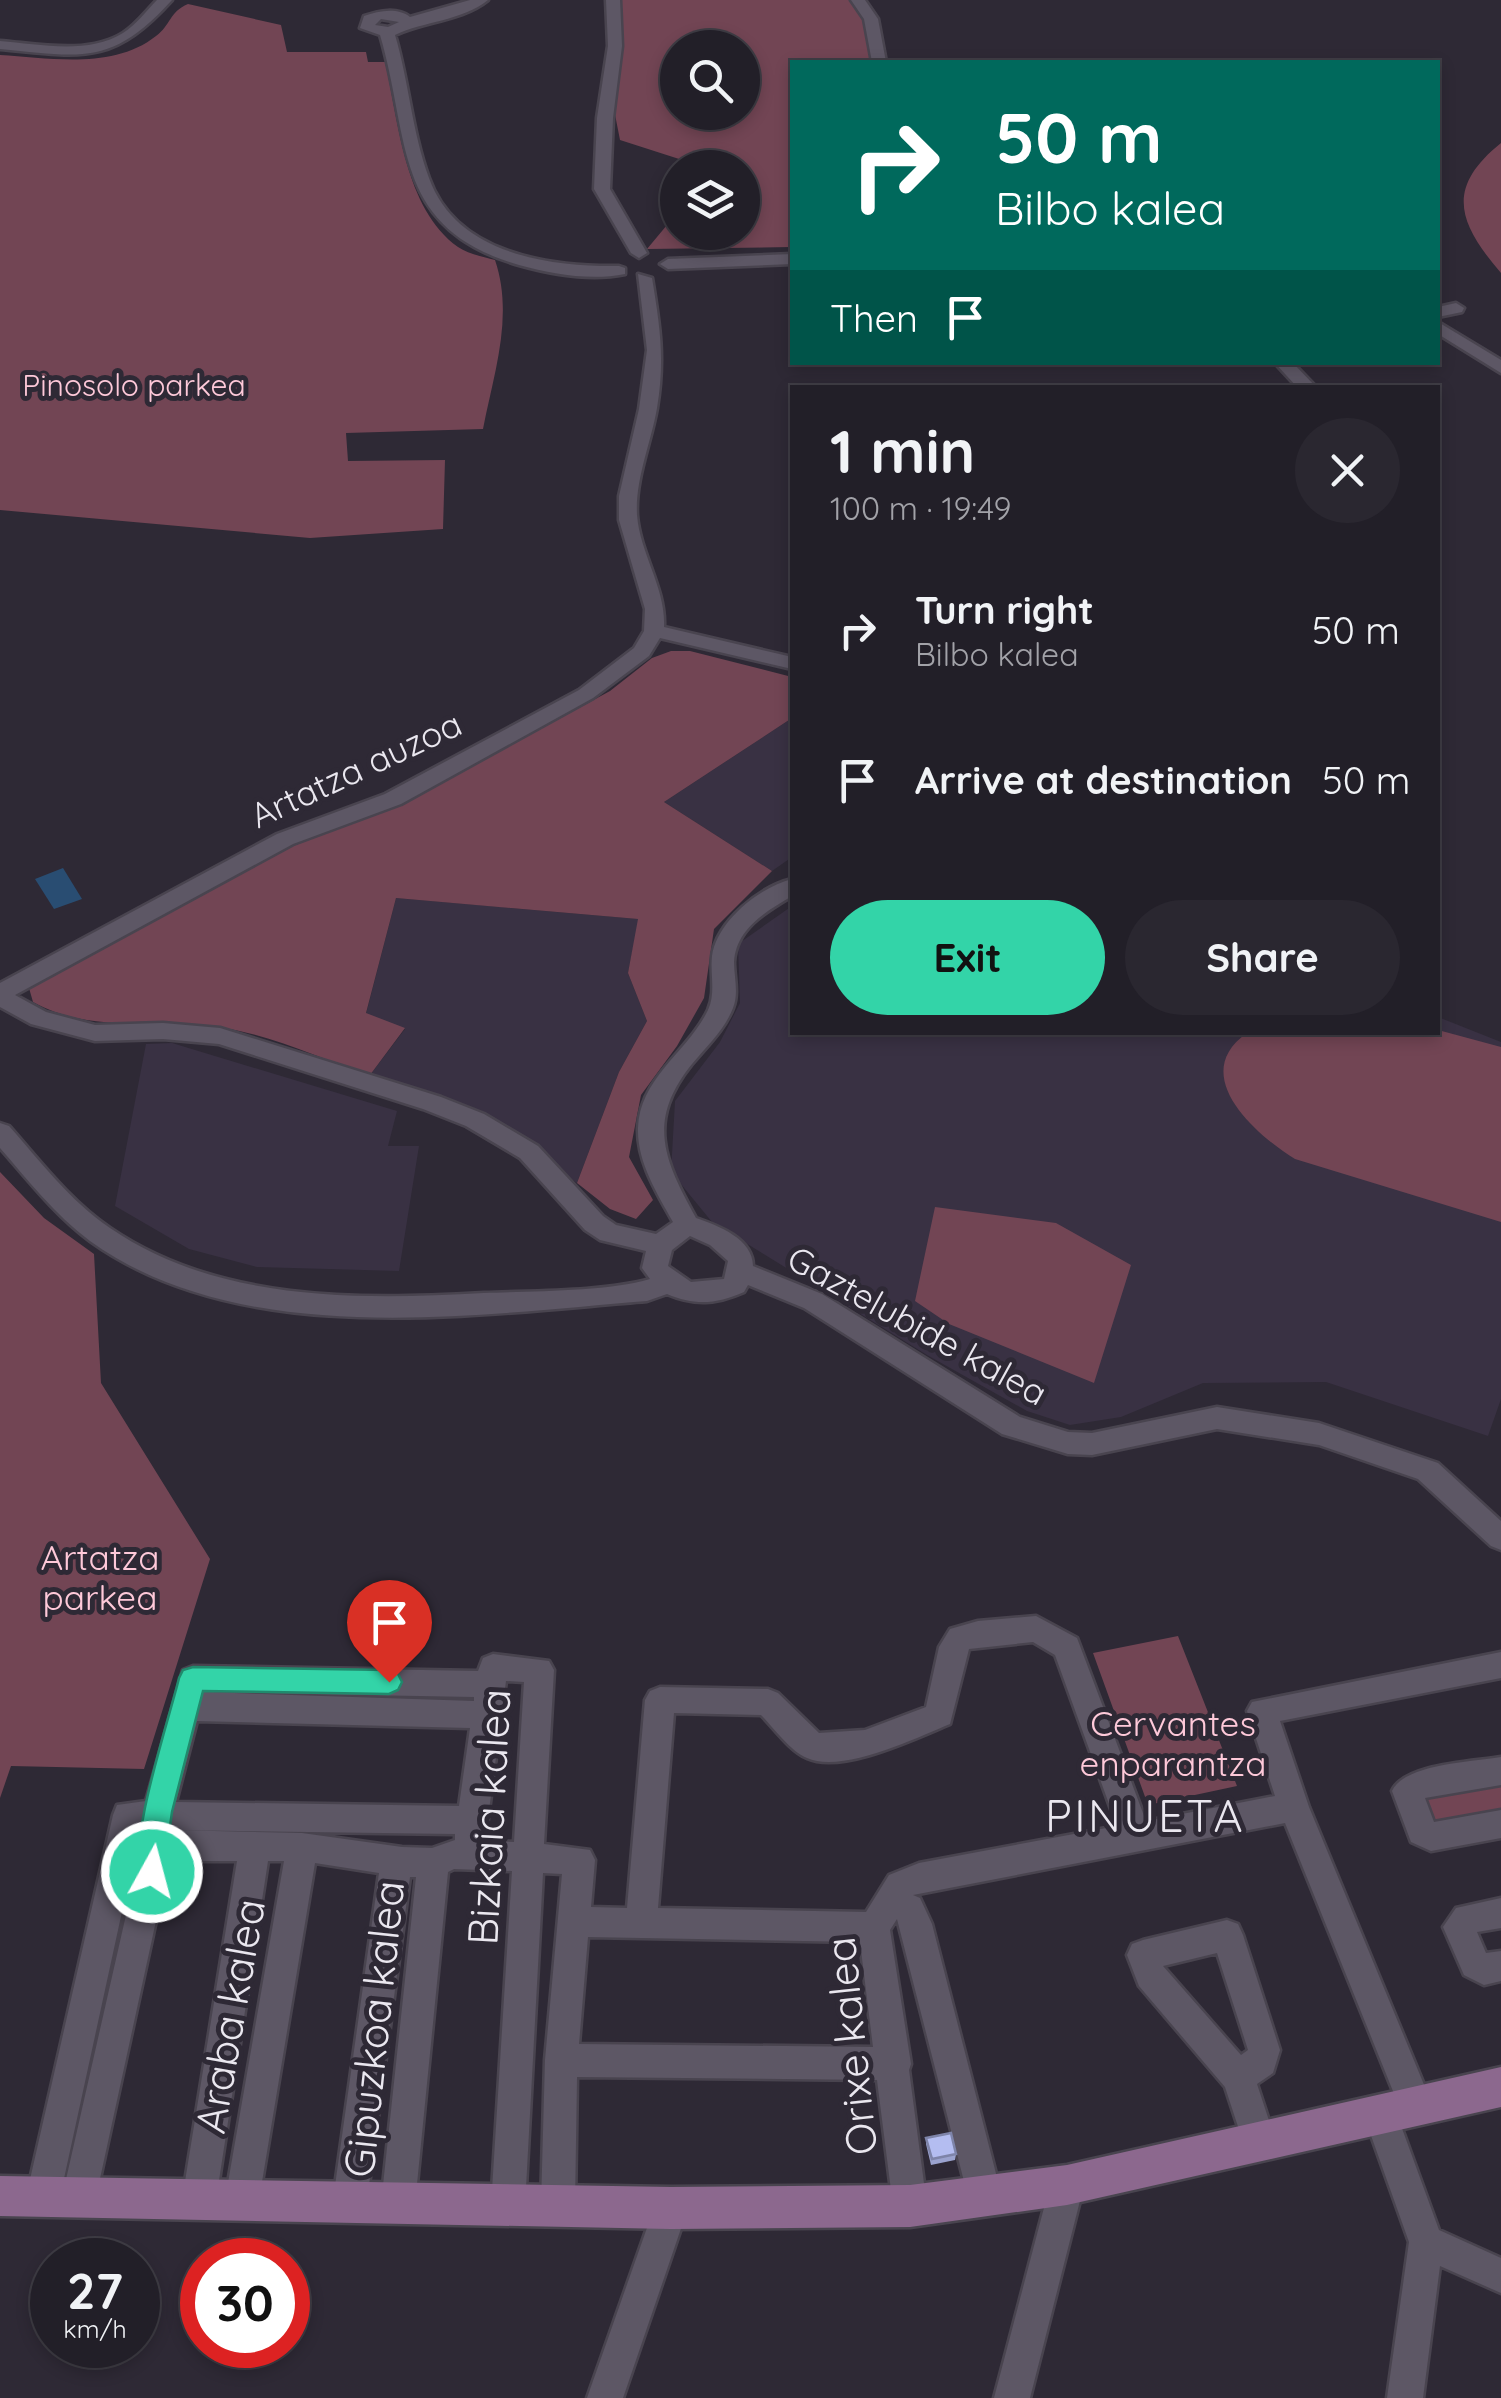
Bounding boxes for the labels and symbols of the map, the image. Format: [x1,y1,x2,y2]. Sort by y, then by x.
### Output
park label: Pinosolo parkea [22,366,246,404]
street label: Artatza auzoa [243,701,468,837]
street label: Gaztelubide kalea [780,1236,1055,1415]
park label: Artatza parkea [40,1535,160,1619]
pin [347,1580,432,1683]
street label: Bizkaia kalea [455,1688,522,1946]
park label: Cervantes enparantza [1080,1701,1266,1785]
district label: PINUETA [1045,1787,1245,1843]
position arrow [100,1820,204,1924]
street label: Gipuzkoa kalea [332,1878,415,2180]
street label: Araba kalea [183,1895,276,2137]
street label: Orixe kalea [813,1935,888,2158]
speed limit sign: 30 [180,2238,310,2368]

